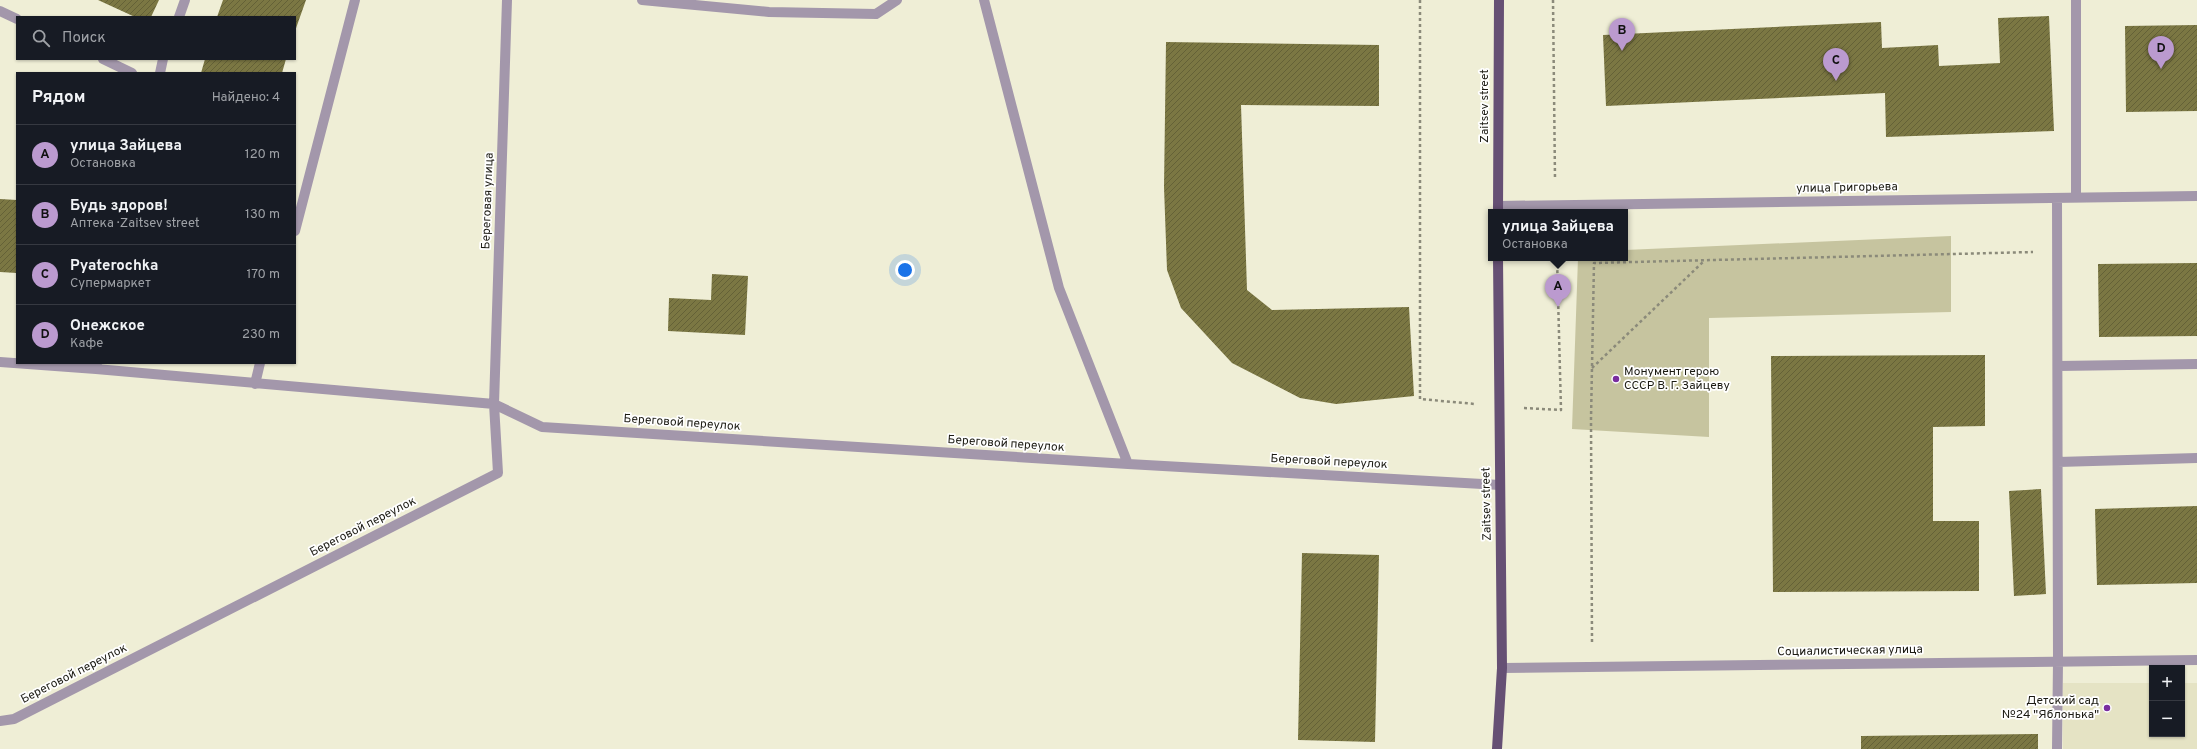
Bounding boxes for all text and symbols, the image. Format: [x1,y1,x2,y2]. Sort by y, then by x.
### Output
search box [16,16,296,60]
pin: B [1609,18,1635,51]
icon: search [30,27,52,49]
text: Поиск [62,29,106,48]
pin: D [2148,36,2174,69]
pin: C [1823,48,1849,81]
street label: Zaitsev street [1477,69,1493,143]
text: Рядом [32,87,85,109]
text: Найдено: 4 [212,90,280,106]
text: улица Зайцева [70,137,182,156]
text: A [40,147,50,163]
text: 120 m [245,147,280,163]
street label: Береговая улица [478,152,498,250]
text: Остановка [70,156,136,172]
street label: улица Григорьева [1796,179,1898,197]
text: Будь здоров! [70,197,168,216]
text: B [41,207,49,223]
text: 130 m [245,207,280,223]
popup [1488,209,1628,261]
text: Аптека · Zaitsev street [70,216,200,232]
text: улица Зайцева [1502,218,1614,237]
text: Остановка [1502,237,1568,253]
text: Pyaterochka [70,257,158,276]
your location [895,260,915,280]
text: C [41,267,49,283]
text: 170 m [246,267,280,283]
pin: A [1545,274,1571,307]
text: Супермаркет [70,276,151,292]
text: Онежское [70,317,145,336]
text: D [40,327,50,343]
text: 230 m [242,327,280,343]
text: Кафе [70,336,103,352]
place label: Монумент герою СССР В. Г. Зайцеву [1624,364,1730,394]
marker: Монумент герою СССР В. Г. Зайцеву [1611,374,1621,384]
street label: Береговой переулок [623,411,741,435]
street label: Береговой переулок [947,432,1065,456]
street label: Береговой переулок [1270,451,1388,473]
street label: Zaitsev street [1478,467,1496,541]
street label: Береговой переулок [307,493,419,561]
street label: Береговой переулок [18,640,130,708]
street label: Социалистическая улица [1777,642,1923,660]
map controls [2149,665,2185,737]
button: + [2149,665,2185,701]
place label: Детский сад №24 "Яблонька" [2002,693,2099,723]
button: − [2149,701,2185,737]
marker: Детский сад №24 "Яблонька" [2102,703,2112,713]

